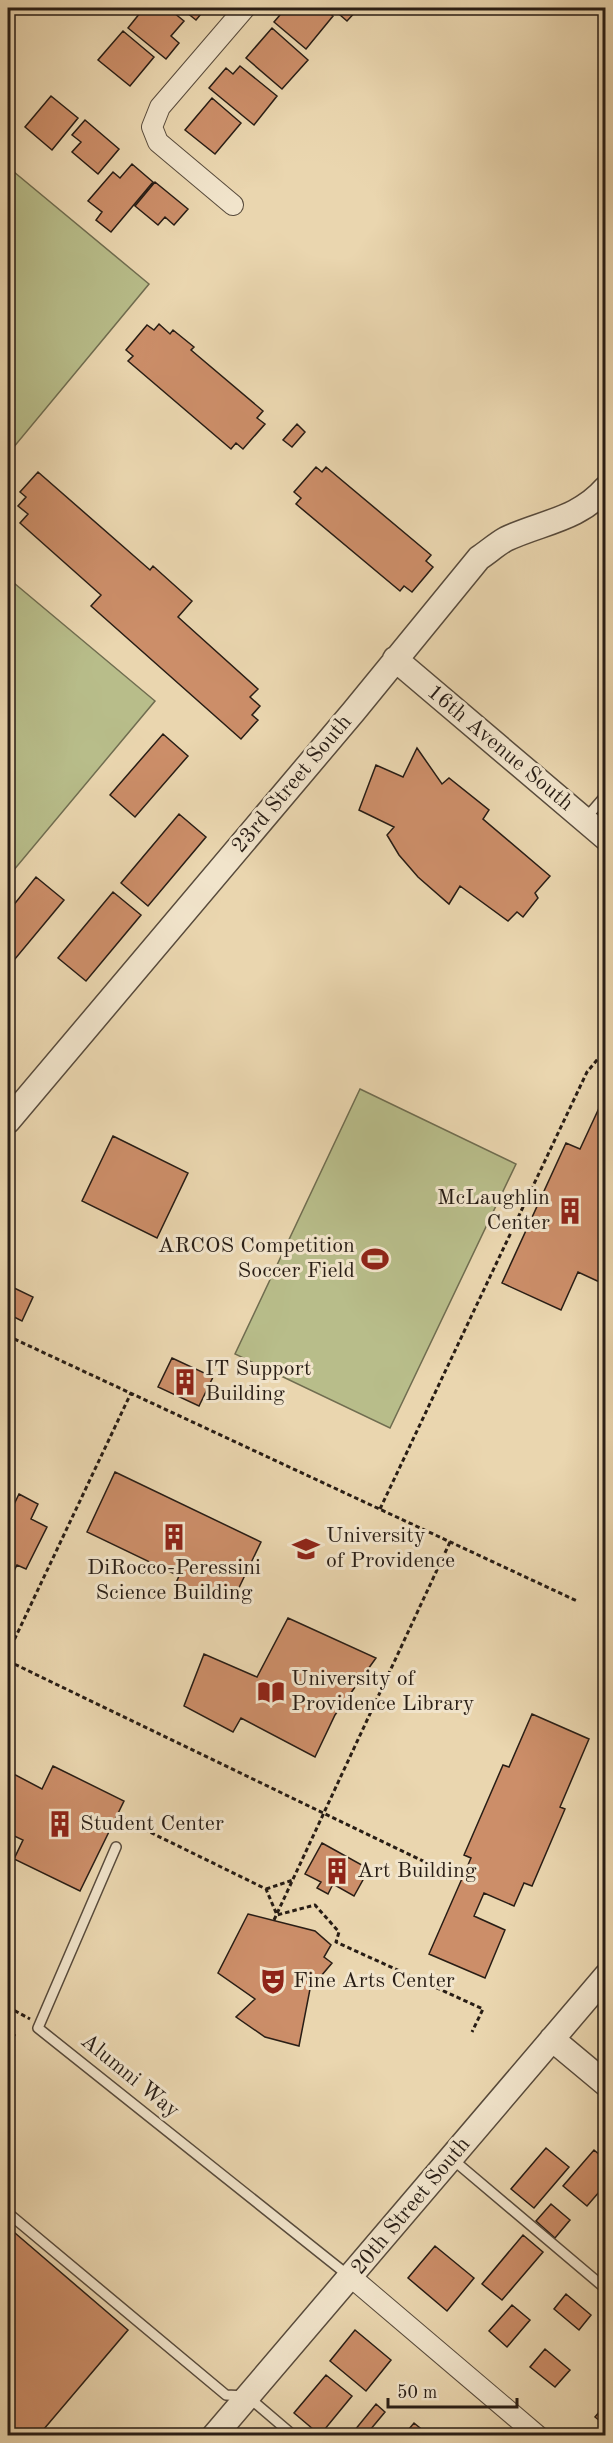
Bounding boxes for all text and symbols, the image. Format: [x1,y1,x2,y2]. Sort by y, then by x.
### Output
street label: 16th Avenue South [423,681,577,815]
street label: 23rd Street South [228,711,356,857]
place label: McLaughlin Center [437,1187,550,1234]
building icon: McLaughlin Center [555,1196,585,1226]
place label: ARCOS Competition Soccer Field [158,1235,355,1282]
sports icon: ARCOS Competition Soccer Field [360,1244,390,1274]
place label: IT Support Building [205,1358,311,1405]
building icon: IT Support Building [170,1367,200,1397]
building icon: DiRocco-Peressini Science Building [159,1522,189,1552]
place label: University of Providence [326,1525,455,1572]
school or university icon: University of Providence [291,1534,321,1564]
place label: DiRocco-Peressini Science Building [87,1557,261,1604]
place label: University of Providence Library [291,1668,475,1715]
library icon: University of Providence Library [256,1677,286,1707]
building icon: Student Center [45,1809,75,1839]
place label: Student Center [80,1813,224,1835]
building icon: Art Building [322,1856,352,1886]
place label: Art Building [357,1860,477,1882]
theatre icon: Fine Arts Center [258,1966,288,1996]
place label: Fine Arts Center [293,1970,455,1992]
street label: Alumni Way [77,2030,184,2122]
street label: 20th Street South [347,2133,475,2279]
scale bar [388,2371,517,2409]
text: 50 m [397,2384,437,2402]

